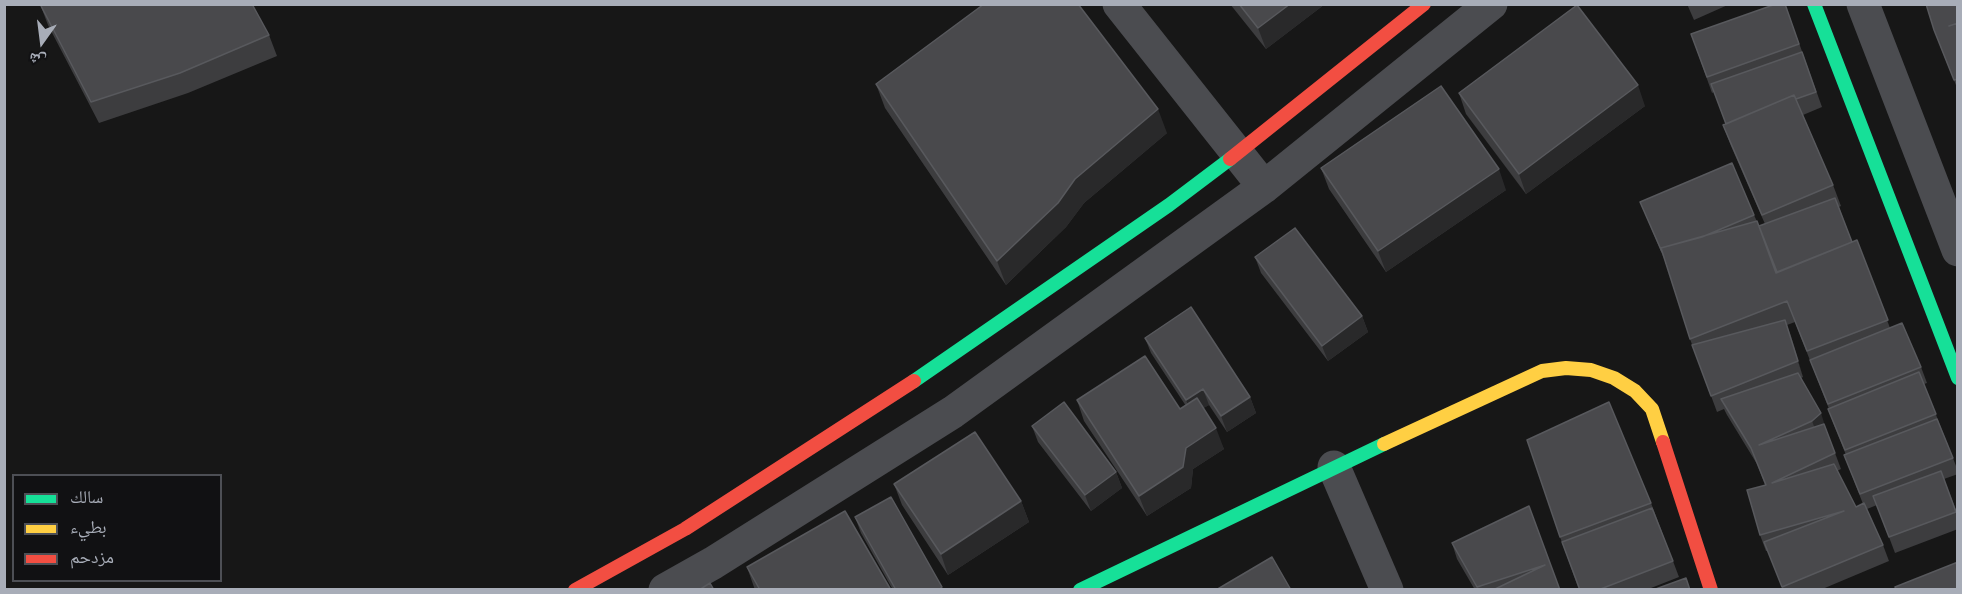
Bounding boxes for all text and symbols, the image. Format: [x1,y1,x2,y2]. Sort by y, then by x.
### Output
north arrow [12,12,72,72]
text: ش [27,49,48,71]
legend [12,474,222,582]
text: سالك [70,486,103,507]
text: بطيء [70,516,107,537]
text: مزدحم [70,546,114,567]

